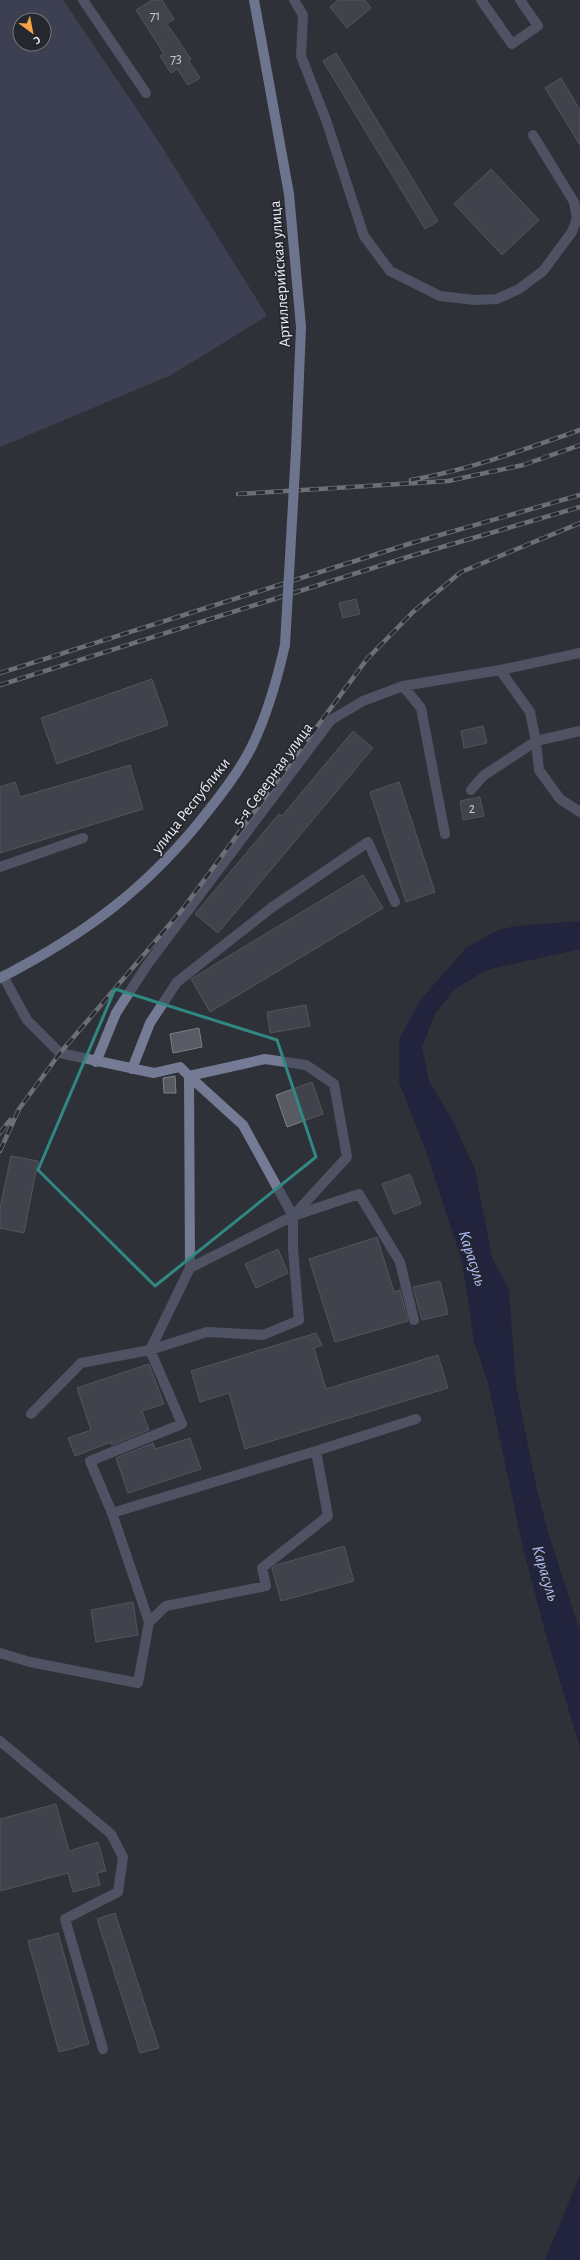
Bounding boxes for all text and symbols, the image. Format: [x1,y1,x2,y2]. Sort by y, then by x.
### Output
house number: 71 [150,9,160,23]
north arrow [12,12,52,52]
text: С [32,34,43,46]
house number: 73 [170,52,182,66]
street label: Артиллерийская улица [267,200,294,348]
street label: 5-я Северная улица [230,720,317,830]
street label: улица Республики [148,755,234,858]
house number: 2 [469,802,475,816]
water label: Карасуль [455,1228,490,1289]
water label: Карасуль [528,1543,562,1604]

